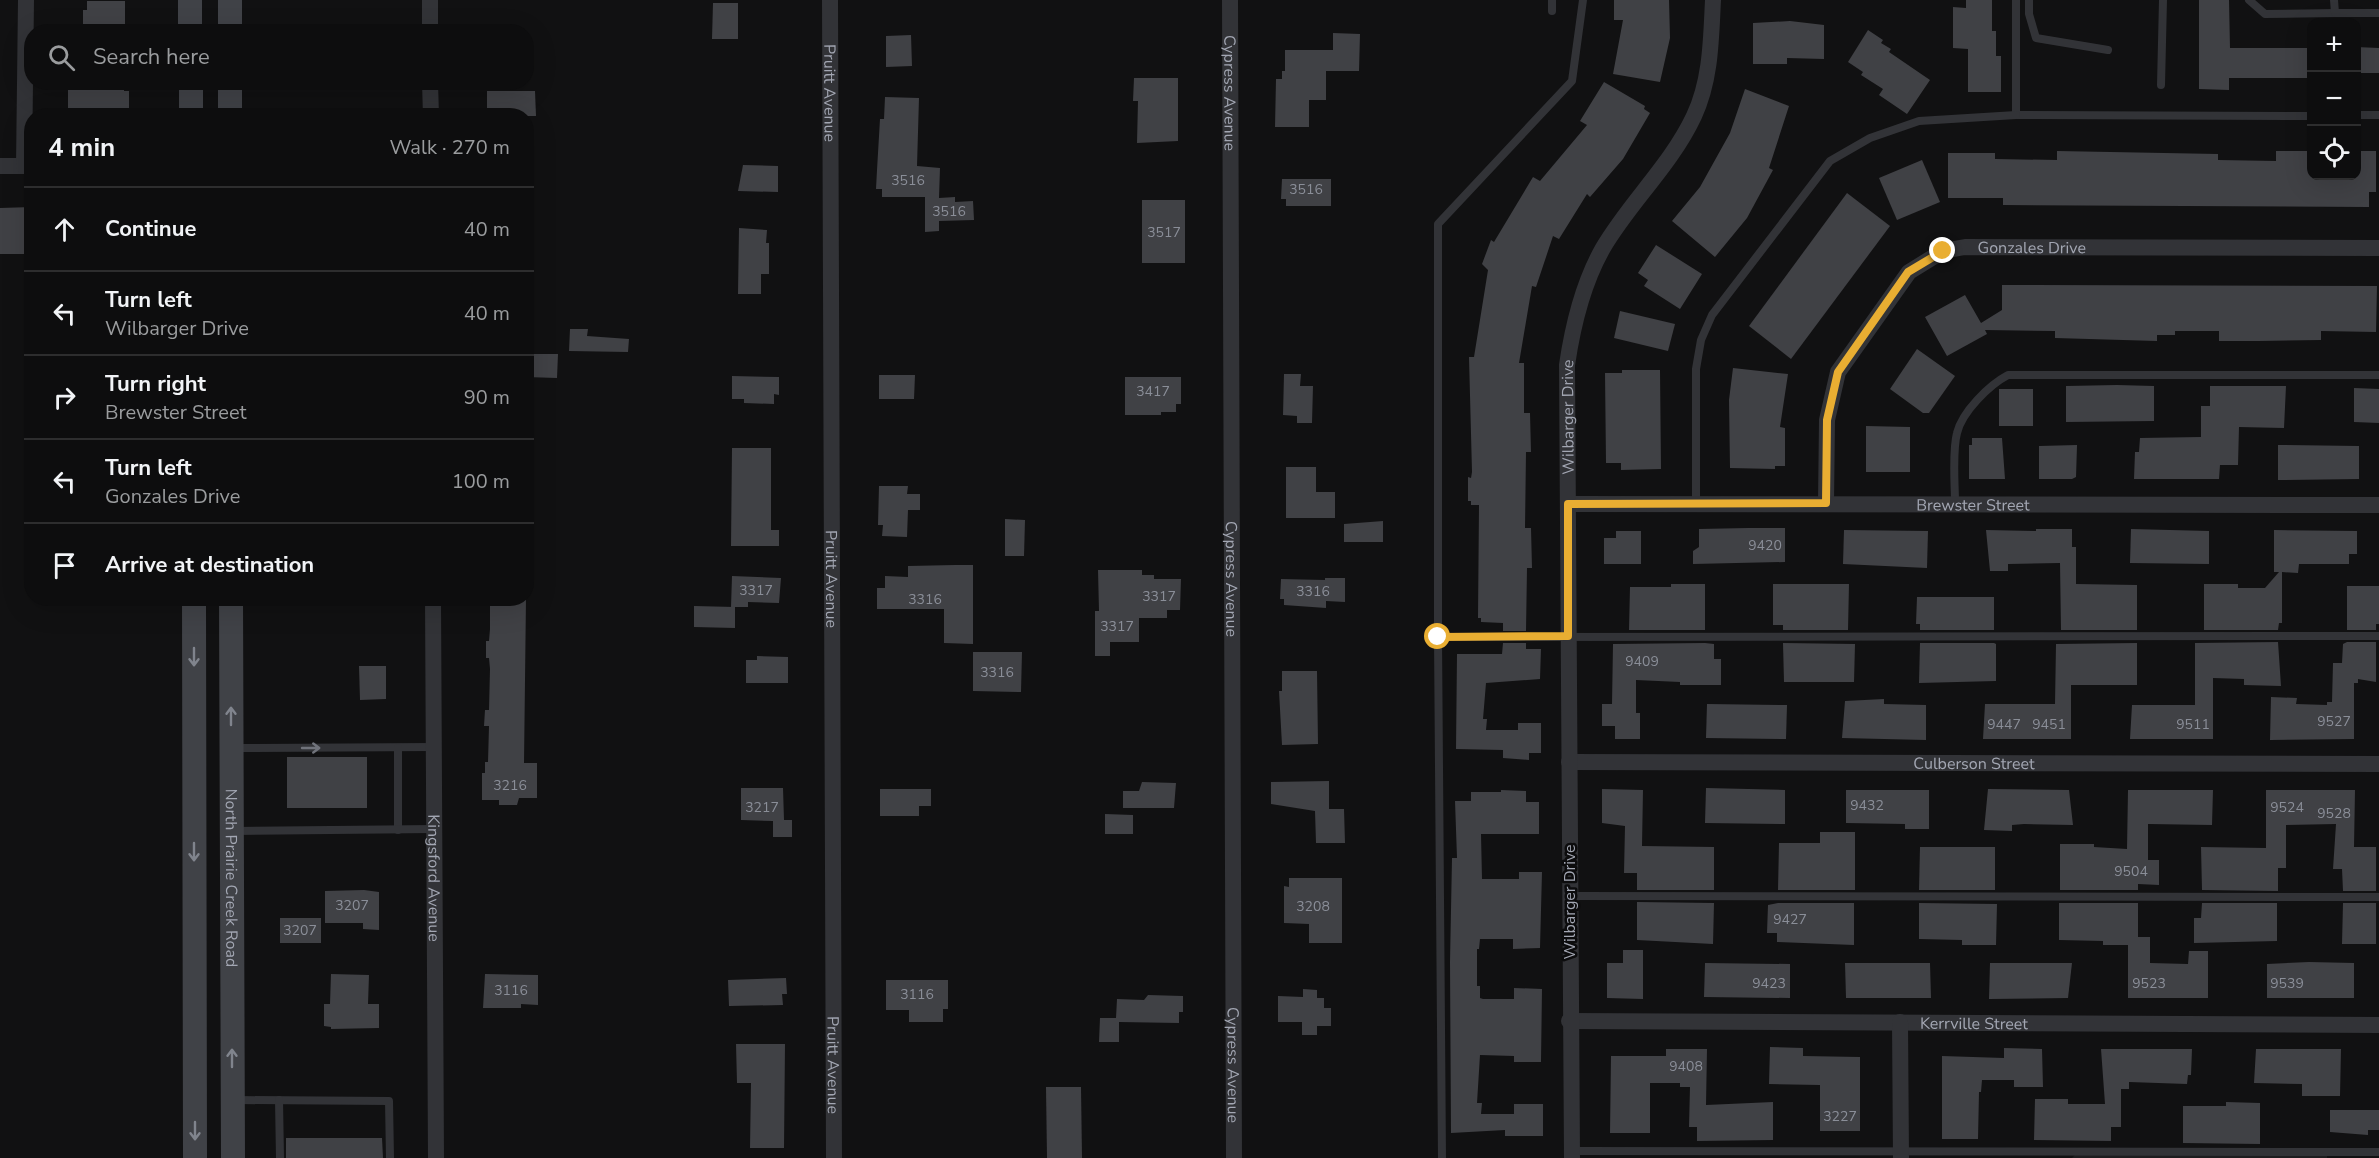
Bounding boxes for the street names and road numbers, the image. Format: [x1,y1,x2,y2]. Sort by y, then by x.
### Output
street label: Cypress Avenue [1218,35,1241,151]
street label: Pruitt Avenue [818,44,840,142]
street label: Gonzales Drive [1978,237,2086,259]
street label: Wilbarger Drive [1557,358,1580,475]
street label: Brewster Street [1916,494,2030,517]
street label: Cypress Avenue [1220,521,1242,637]
street label: Pruitt Avenue [820,530,842,628]
street label: Culberson Street [1913,753,2035,775]
street label: North Prairie Creek Road [220,789,242,967]
street label: Kingsford Avenue [422,814,445,942]
street label: Wilbarger Drive [1559,844,1581,960]
street label: Cypress Avenue [1221,1007,1244,1123]
street label: Kerrville Street [1920,1013,2028,1035]
street label: Pruitt Avenue [822,1016,844,1114]

